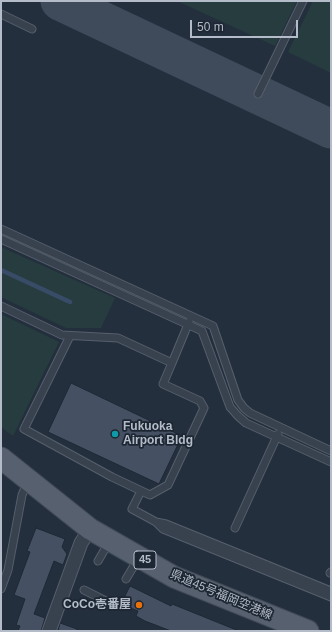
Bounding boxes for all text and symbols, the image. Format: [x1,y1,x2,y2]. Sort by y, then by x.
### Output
scale bar [192,12,300,38]
text: 50 m [197,20,224,34]
place label: Fukuoka Airport Bldg [123,420,193,448]
marker: Fukuoka Airport Bldg [110,429,120,439]
road number: 45 [134,551,156,569]
street label: 県道45号福岡空港線 [168,567,274,623]
place label: CoCo壱番屋 [63,598,131,612]
marker: CoCo壱番屋 [134,600,144,610]

